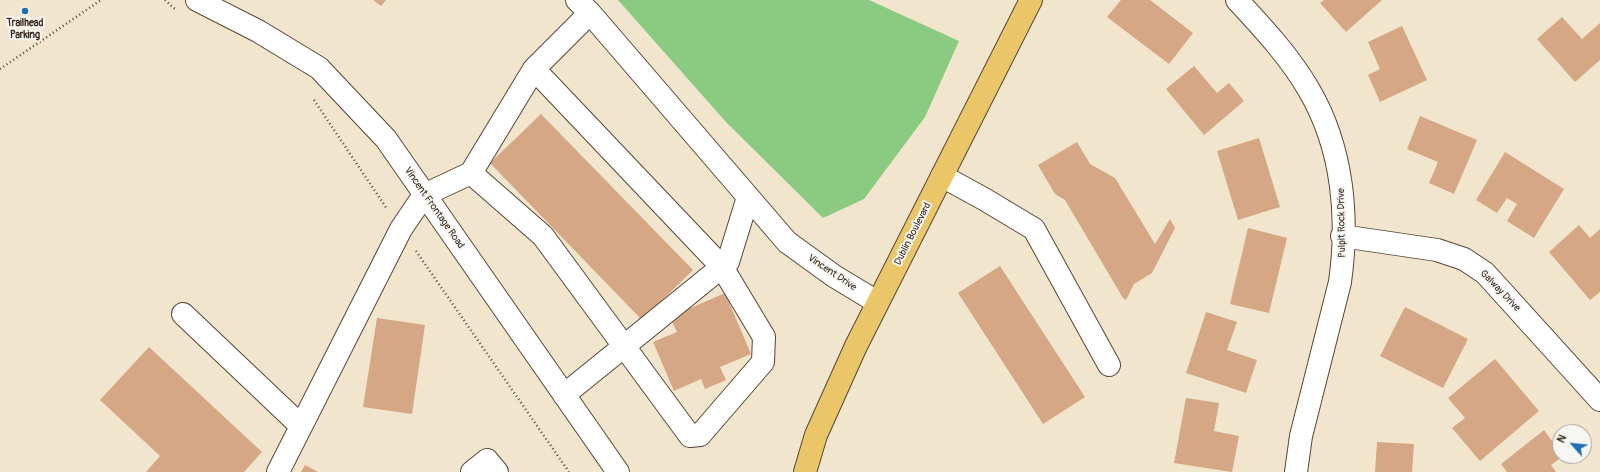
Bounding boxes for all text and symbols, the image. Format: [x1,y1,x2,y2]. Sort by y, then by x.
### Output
marker: Trailhead Parking [20,6,30,16]
place label: Trailhead Parking [7,17,43,40]
street label: Vincent Frontage Road [401,165,467,251]
street label: Pulpit Rock Drive [1335,188,1349,258]
street label: Dublin Boulevard [892,201,934,267]
street label: Vincent Drive [805,252,859,294]
street label: Galway Drive [1477,268,1523,314]
north arrow [1552,424,1592,464]
text: N [1554,433,1569,445]

